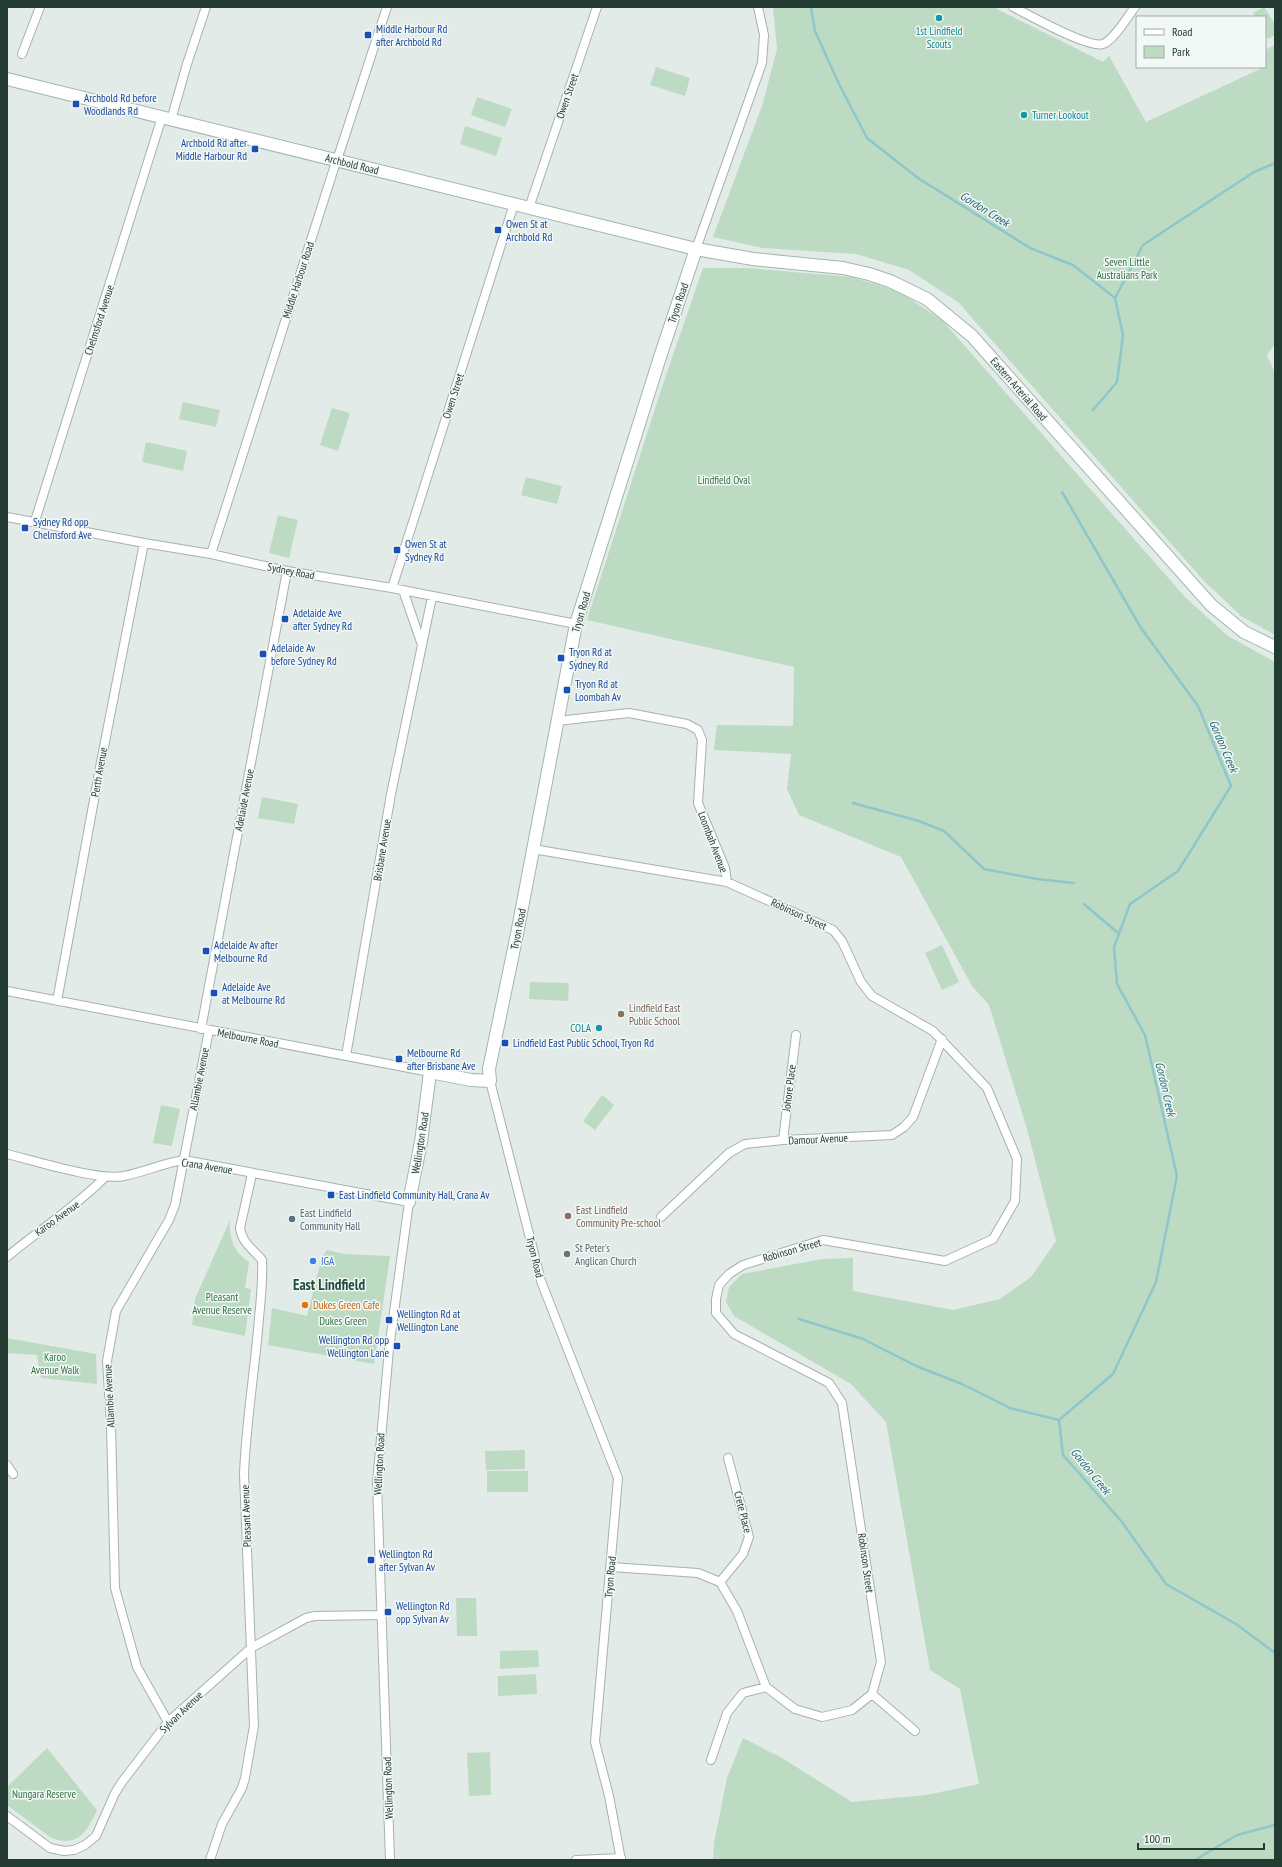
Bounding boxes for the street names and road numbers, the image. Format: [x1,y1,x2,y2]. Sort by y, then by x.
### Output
street label: Owen Street [553,72,581,120]
street label: Archbold Road [324,151,381,177]
street label: Middle Harbour Road [279,240,317,320]
street label: Tryon Road [665,281,692,325]
street label: Chelmsford Avenue [81,283,117,357]
street label: Eastern Arterial Road [988,354,1051,424]
street label: Owen Street [439,372,467,420]
street label: Sydney Road [266,560,316,582]
street label: Tryon Road [569,590,594,634]
street label: Perth Avenue [88,746,110,798]
street label: Adelaide Avenue [231,767,257,832]
street label: Loombah Avenue [695,809,731,875]
street label: Brisbane Avenue [370,817,394,882]
street label: Robinson Street [769,895,829,933]
street label: Tryon Road [507,907,529,951]
street label: Melbourne Road [216,1025,280,1051]
street label: Allambie Avenue [186,1046,212,1111]
street label: Johore Place [779,1063,799,1113]
street label: Wellington Road [408,1111,432,1175]
street label: Damour Avenue [788,1130,849,1148]
street label: Crana Avenue [181,1155,234,1177]
street label: Karoo Avenue [32,1197,83,1239]
street label: Tryon Road [523,1235,547,1279]
street label: Robinson Street [761,1235,823,1265]
street label: Allambie Avenue [100,1363,118,1428]
street label: Wellington Road [370,1432,388,1495]
street label: Pleasant Avenue [238,1484,254,1547]
street label: Crete Place [731,1490,755,1535]
street label: Robinson Street [855,1532,877,1594]
street label: Tryon Road [601,1555,619,1598]
street label: Sylvan Avenue [156,1688,206,1736]
street label: Wellington Road [380,1756,396,1819]

